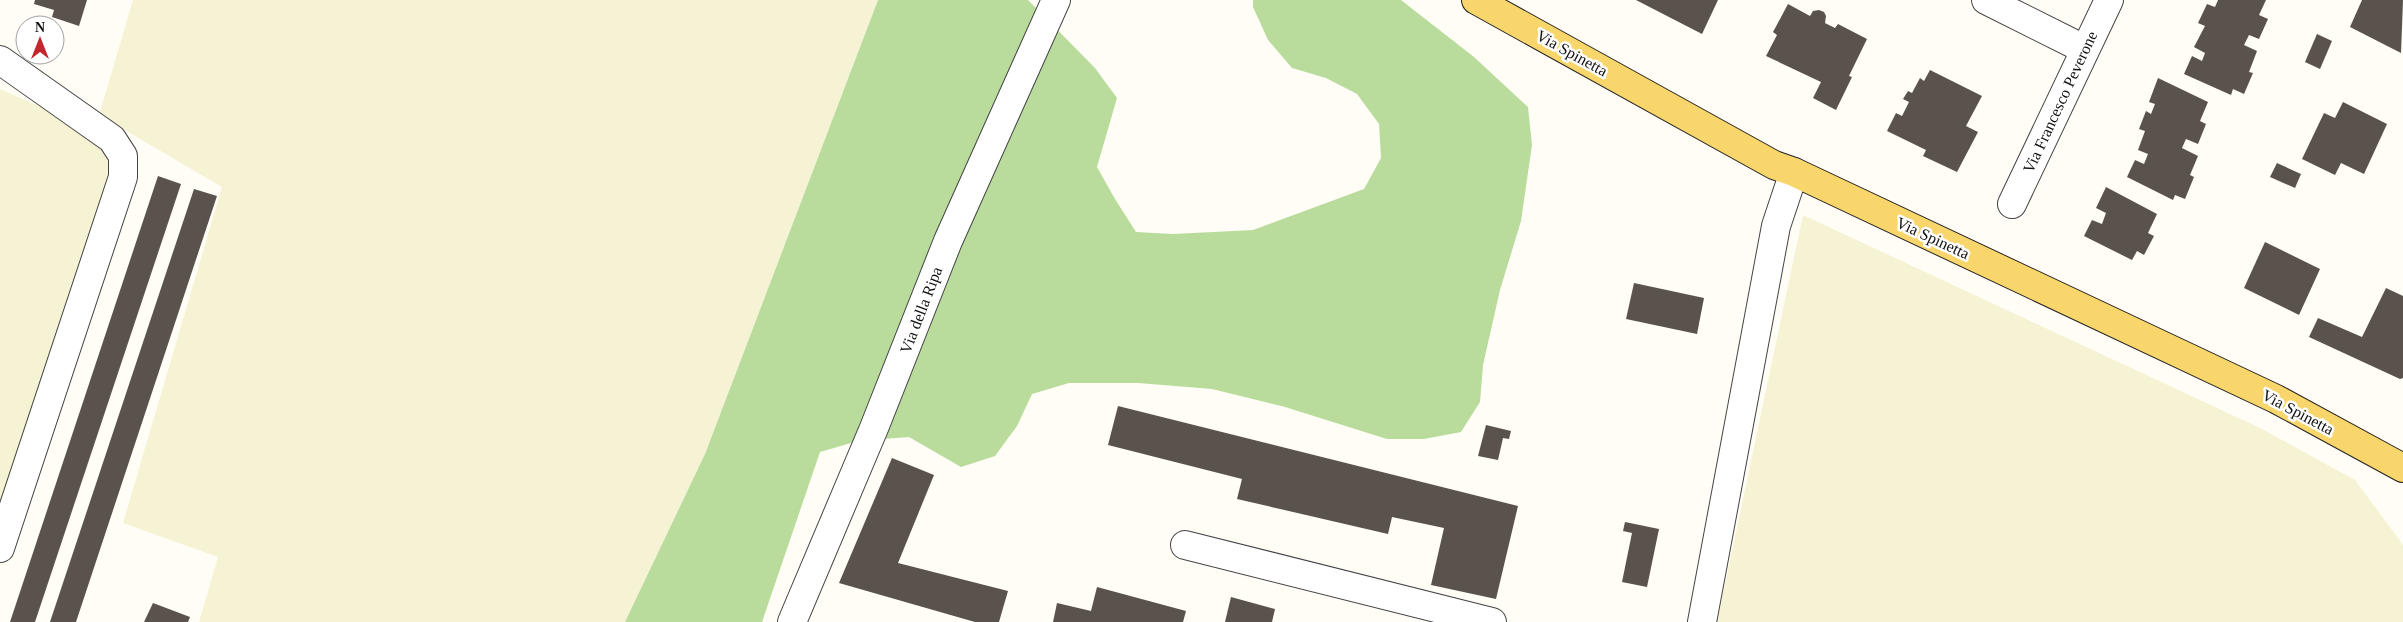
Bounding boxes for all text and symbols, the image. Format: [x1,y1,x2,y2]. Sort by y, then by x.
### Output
north arrow [15,15,65,65]
text: N [35,20,45,35]
street label: Via Spinetta [1533,27,1610,80]
street label: Via Francesco Peverone [2020,28,2100,176]
street label: Via Spinetta [1893,214,1972,263]
street label: Via della Ripa [897,264,946,356]
street label: Via Spinetta [2259,386,2337,439]

